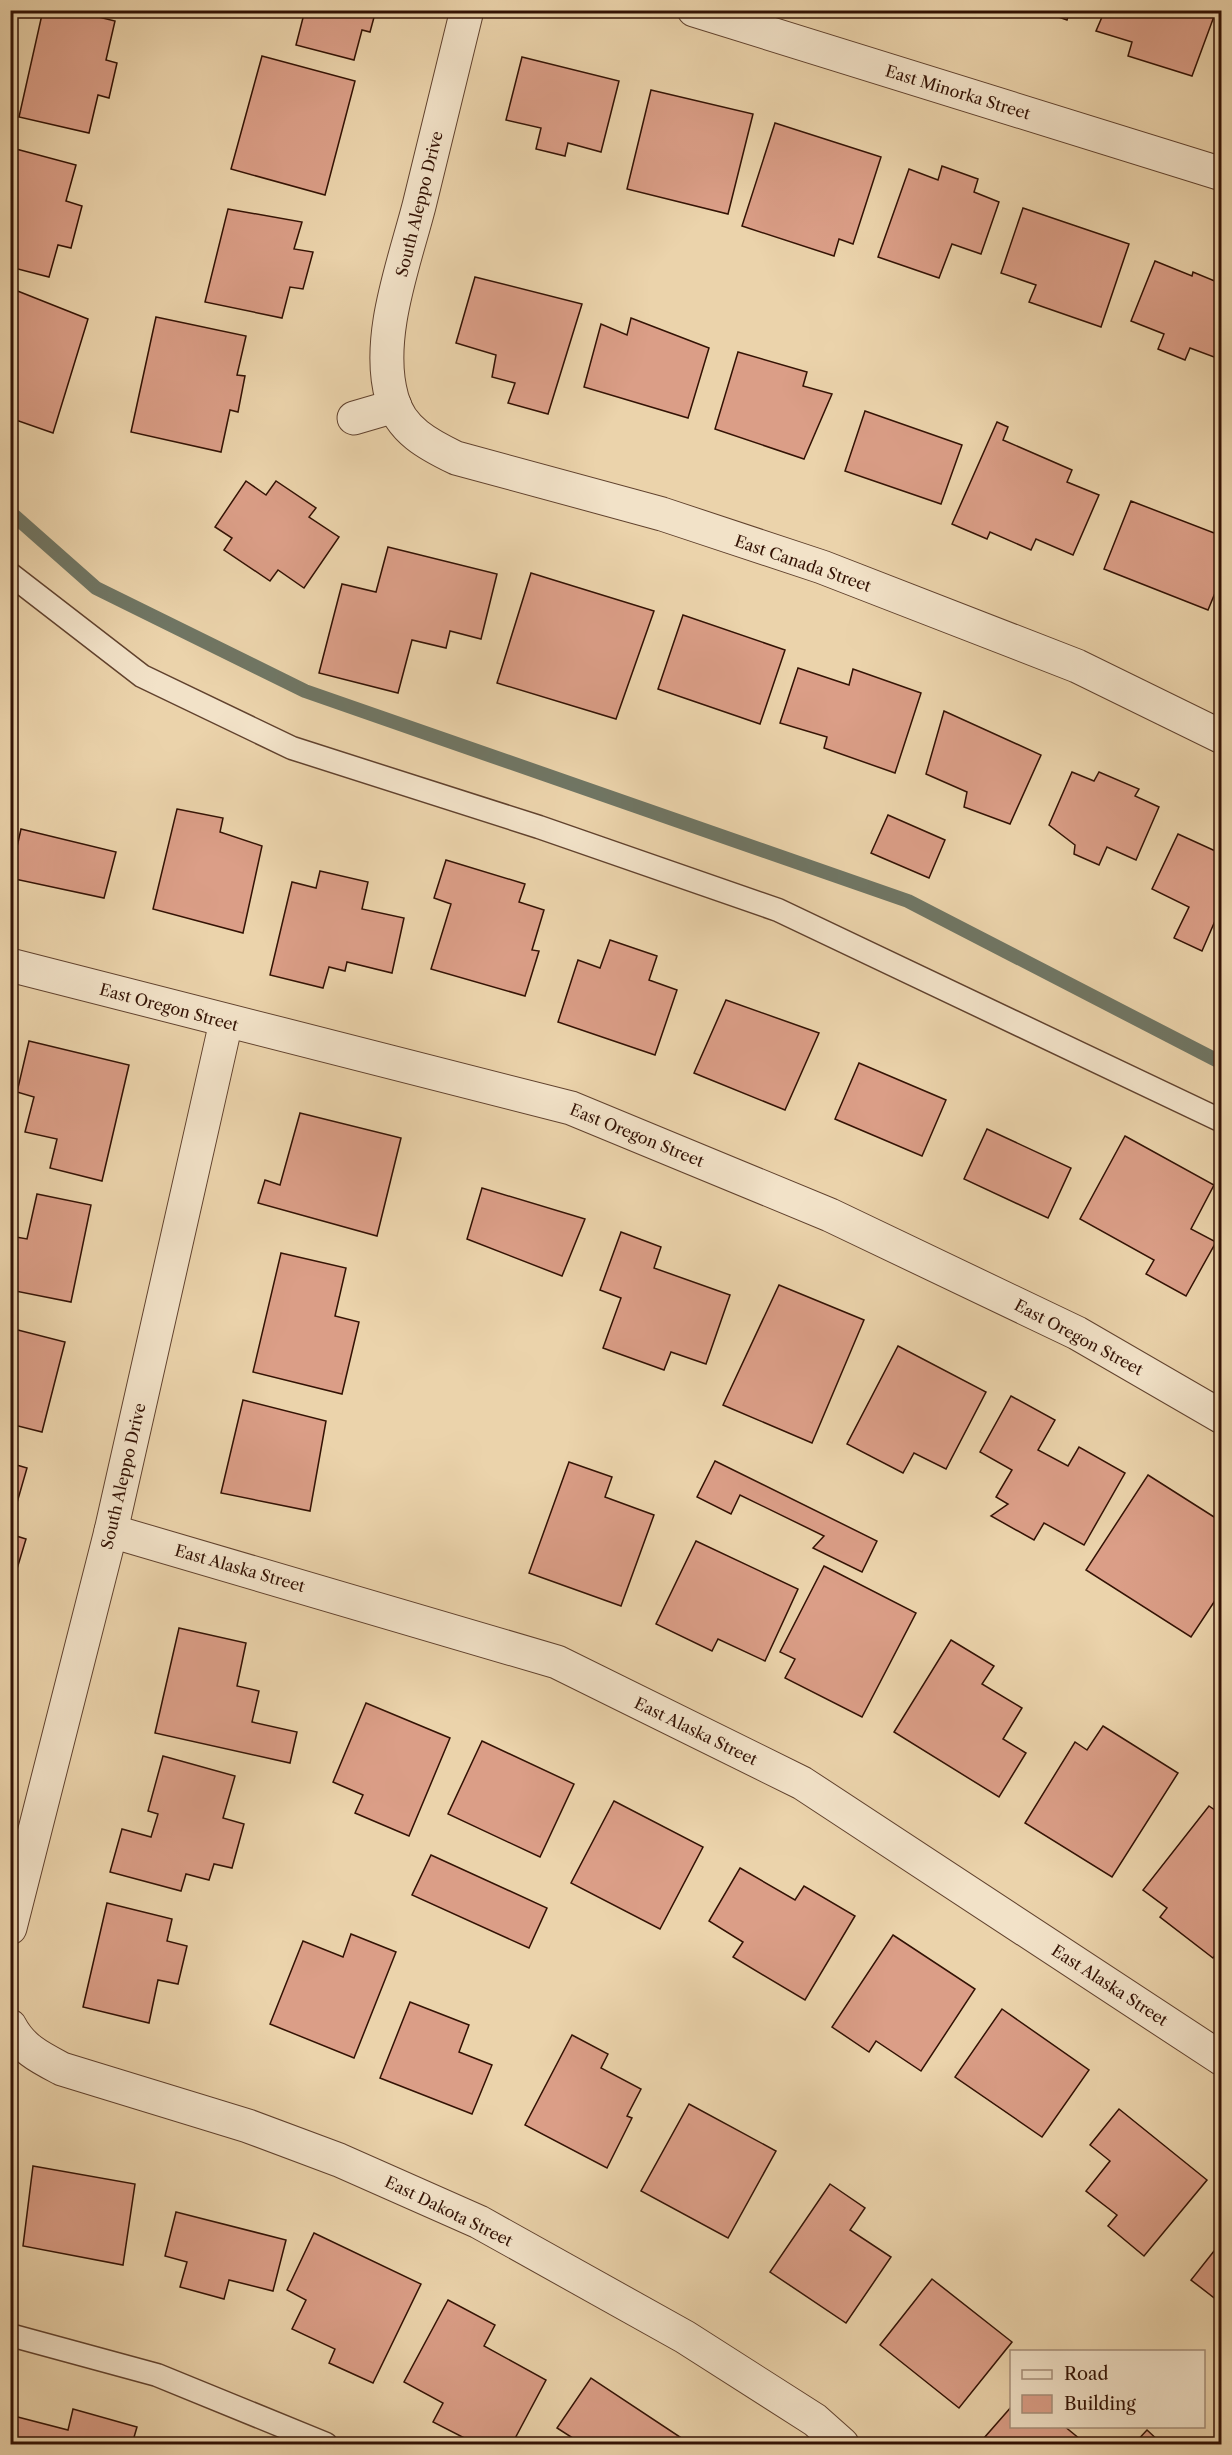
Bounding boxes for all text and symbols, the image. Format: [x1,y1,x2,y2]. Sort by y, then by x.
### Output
street label: East Minorka Street [883,60,1033,124]
street label: South Aleppo Drive [391,129,447,279]
street label: East Canada Street [732,530,874,596]
street label: East Oregon Street [97,979,241,1035]
street label: East Oregon Street [567,1099,707,1171]
street label: East Oregon Street [1011,1295,1147,1380]
street label: South Aleppo Drive [96,1401,150,1551]
street label: East Alaska Street [173,1540,308,1596]
street label: East Alaska Street [631,1693,761,1770]
street label: East Alaska Street [1048,1940,1172,2030]
street label: East Dakota Street [382,2171,516,2251]
legend [1010,2350,1205,2428]
text: Road [1064,2363,1109,2385]
text: Building [1064,2393,1136,2415]

